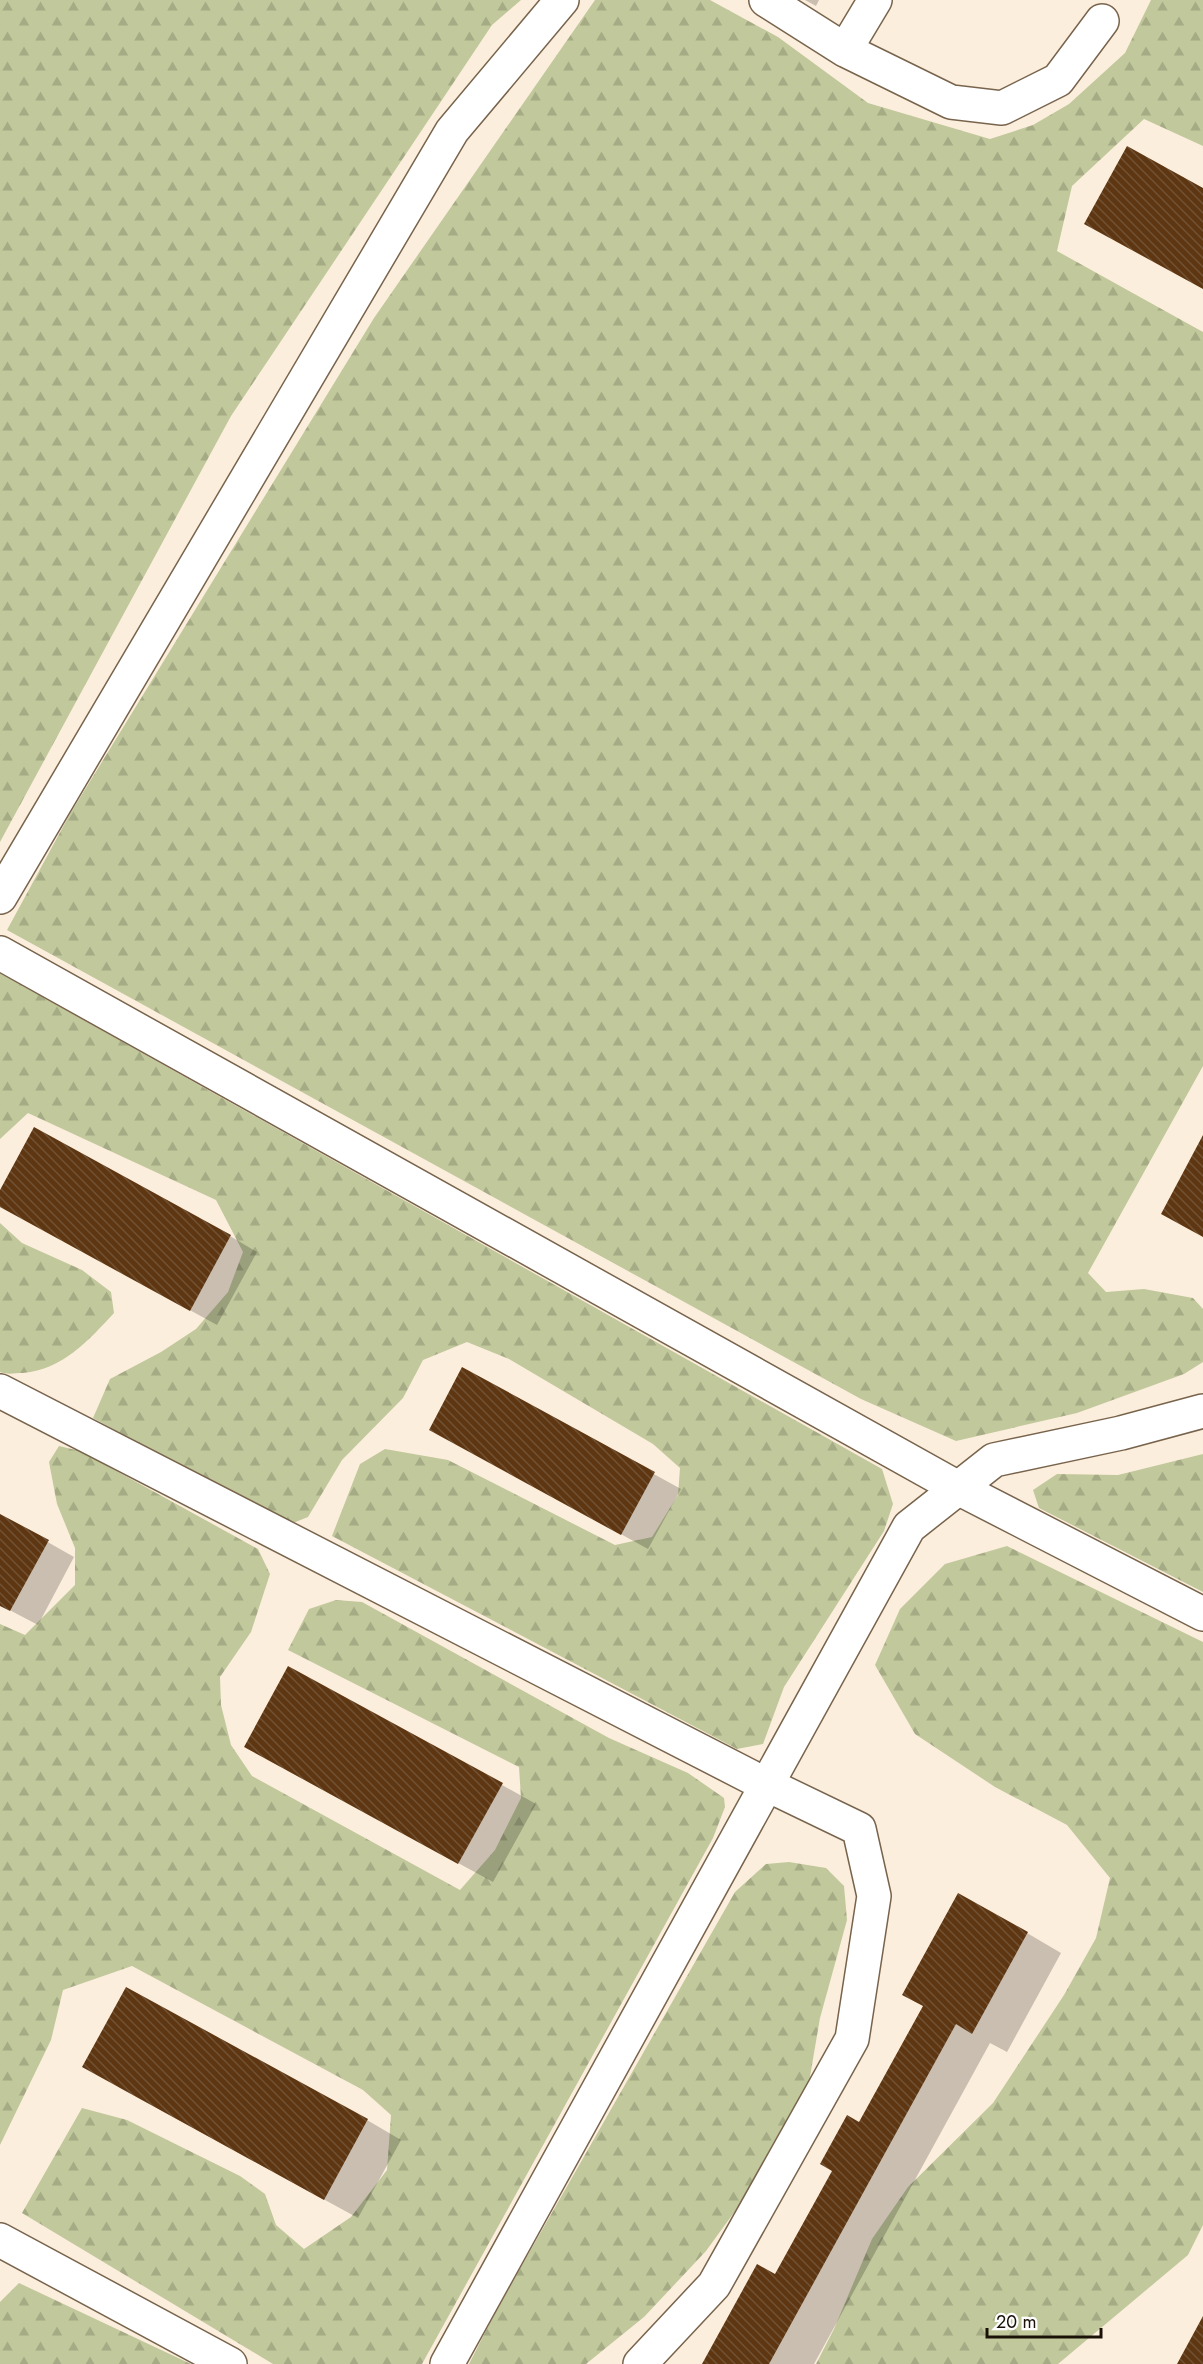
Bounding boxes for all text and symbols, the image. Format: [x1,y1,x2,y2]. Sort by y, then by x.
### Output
scale bar [987,2301,1101,2339]
text: 20 m [996,2309,1036,2335]

